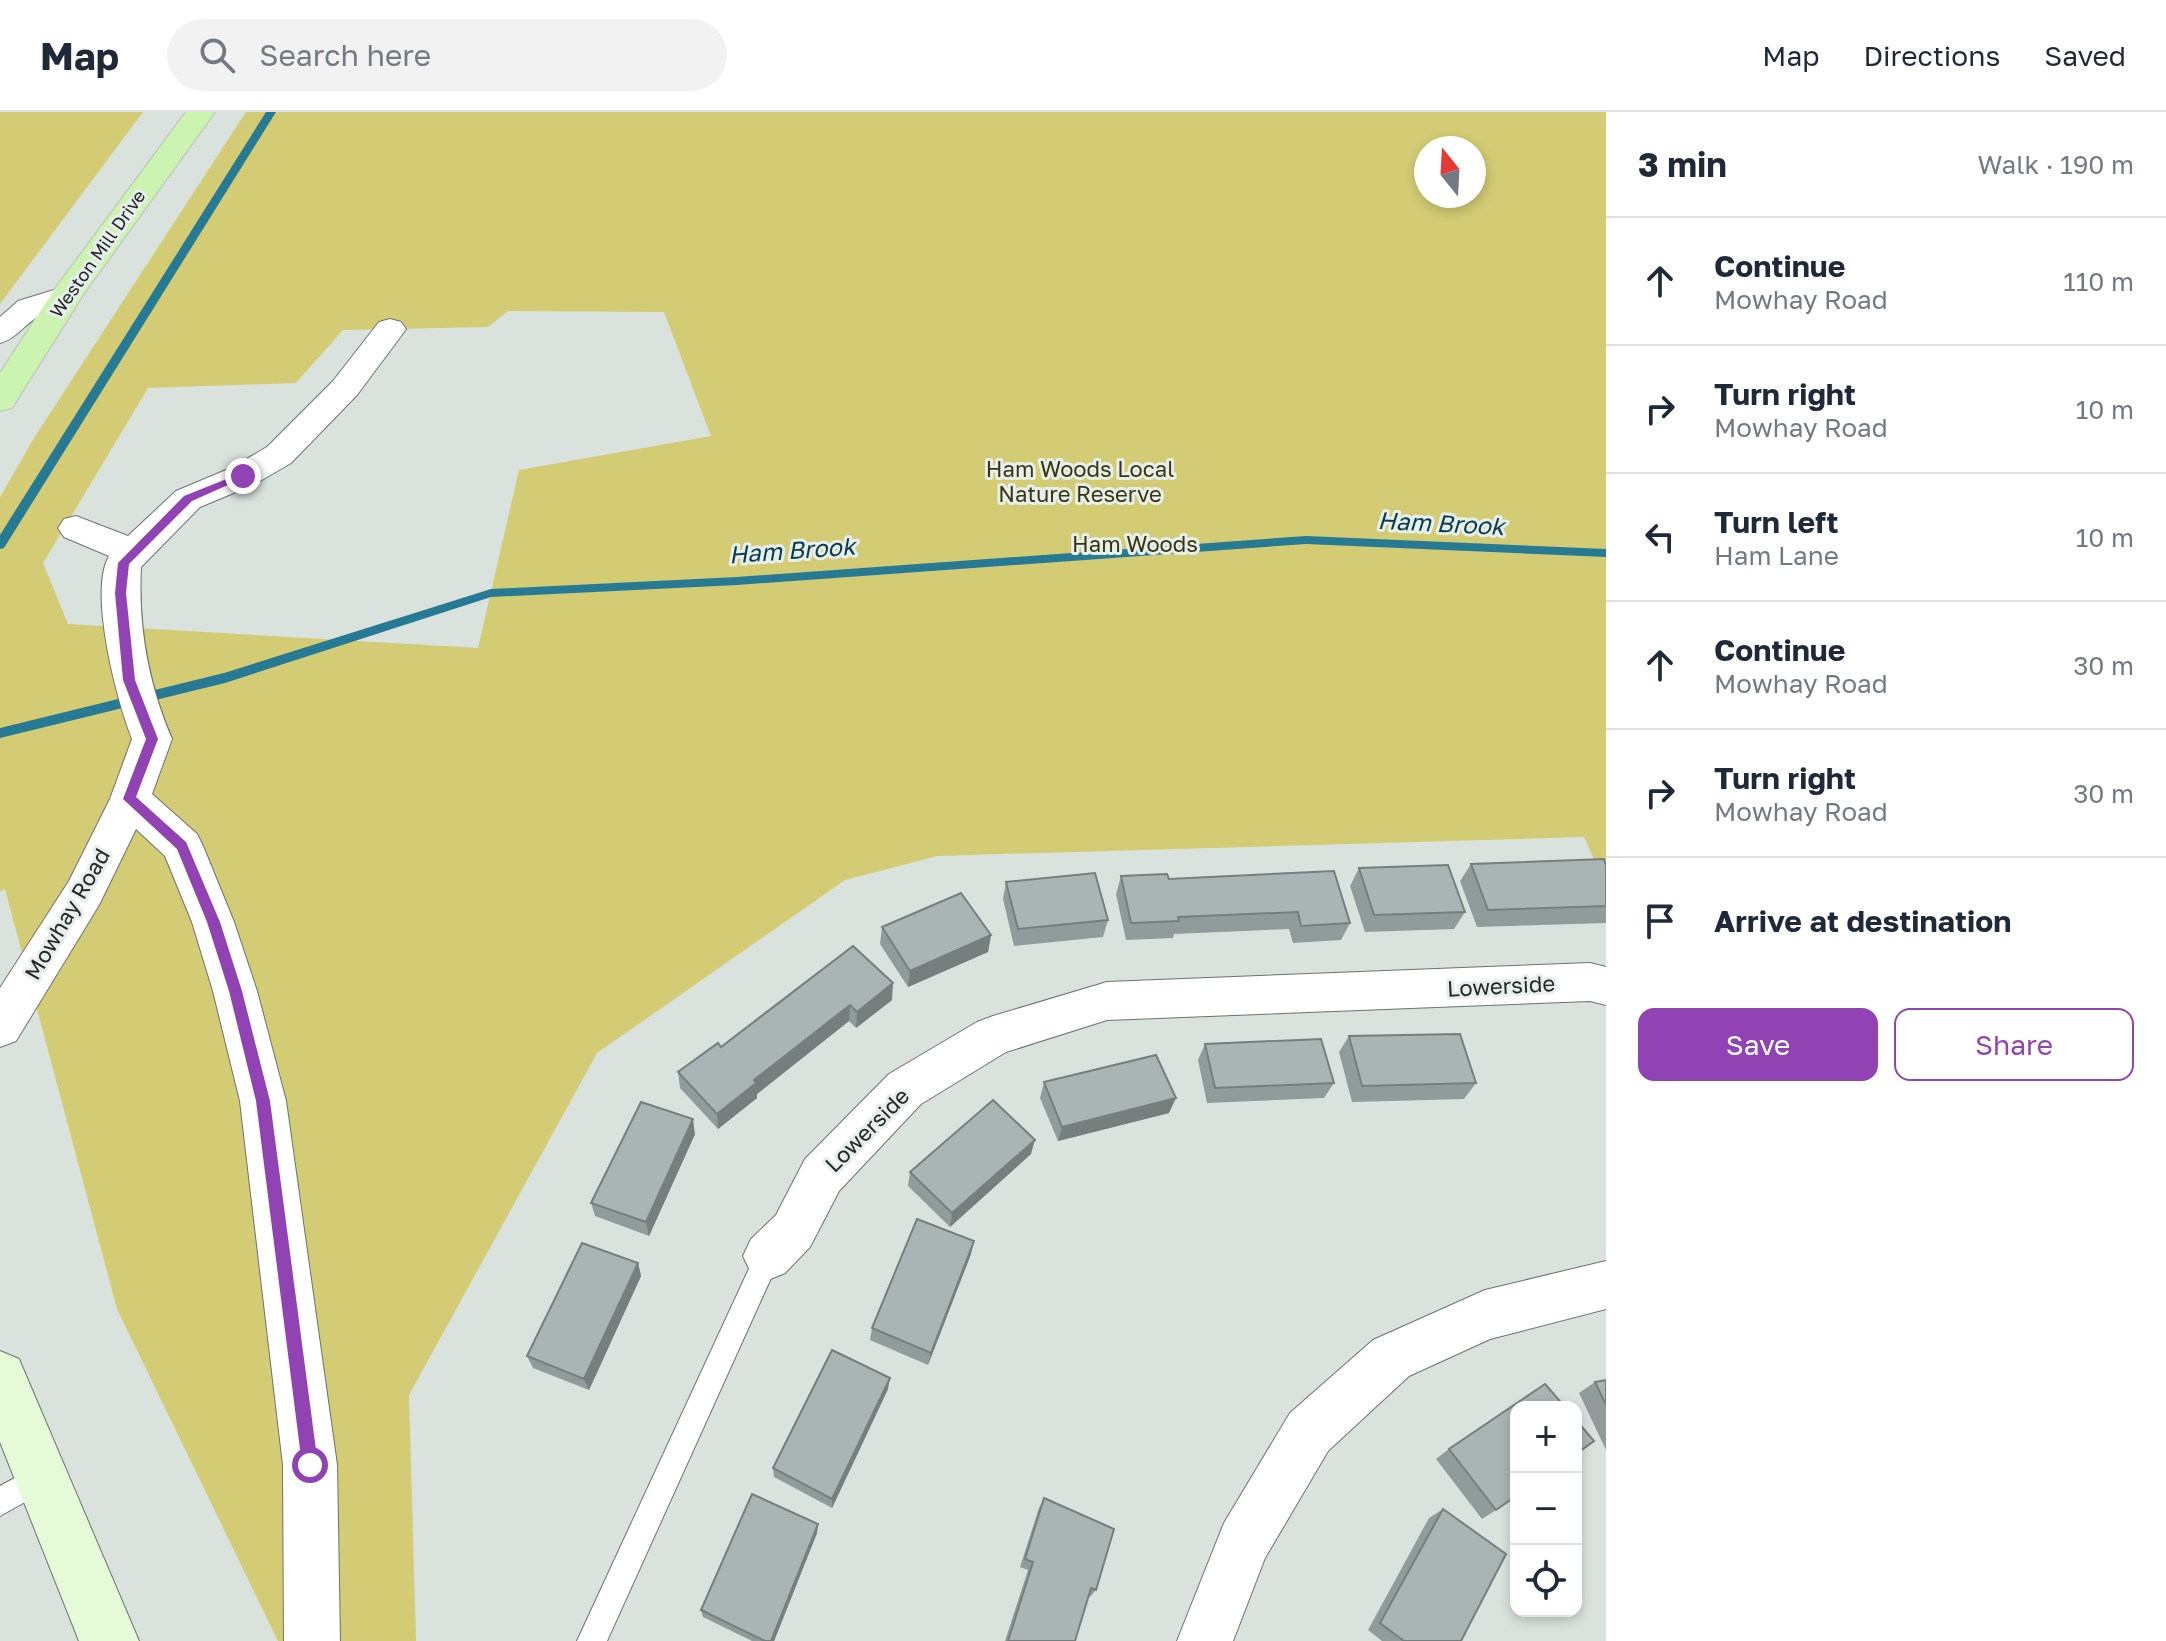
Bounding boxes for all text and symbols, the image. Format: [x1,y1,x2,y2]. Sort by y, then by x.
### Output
search box [167,19,727,91]
text: Map [40,33,119,78]
icon: search [195,33,239,77]
text: Search here [259,37,431,73]
text: Map [1762,39,1819,72]
text: Directions [1863,39,2000,72]
text: Saved [2044,39,2126,72]
north arrow [1414,136,1486,208]
text: 3 min [1638,144,1727,184]
text: Walk · 190 m [1978,149,2134,180]
street label: Weston Mill Drive [45,185,150,322]
text: Continue [1714,248,1845,284]
icon: ahead [1638,259,1682,303]
text: 110 m [2063,266,2134,297]
text: Mowhay Road [1714,284,1888,315]
text: Turn right [1714,376,1856,412]
icon: right [1638,387,1682,431]
text: 10 m [2076,394,2134,425]
text: Mowhay Road [1714,412,1888,443]
park label: Ham Woods Local Nature Reserve [986,455,1174,507]
route end [225,458,261,494]
text: Turn left [1714,504,1839,540]
water label: Ham Brook [1377,505,1507,540]
icon: left [1638,515,1682,559]
text: 10 m [2076,522,2134,553]
water label: Ham Brook [728,530,858,568]
park label: Ham Woods [1072,530,1198,557]
text: Ham Lane [1714,540,1839,571]
text: Continue [1714,632,1845,668]
icon: ahead [1638,643,1682,687]
text: 30 m [2073,650,2134,681]
text: Mowhay Road [1714,668,1888,699]
text: Turn right [1714,760,1856,796]
icon: right [1638,771,1682,815]
text: 30 m [2073,778,2134,809]
text: Mowhay Road [1714,796,1888,827]
street label: Mowhay Road [18,843,115,984]
icon: arrive [1638,899,1682,943]
text: Arrive at destination [1714,903,2011,939]
street label: Lowerside [1446,969,1556,1002]
button: Save [1638,1008,1878,1081]
button: Share [1894,1008,2134,1081]
street label: Lowerside [819,1082,914,1177]
map controls [1510,1401,1582,1617]
button: + [1510,1401,1582,1473]
route start [292,1447,328,1483]
button: − [1510,1473,1582,1545]
button: locate [1510,1545,1582,1617]

